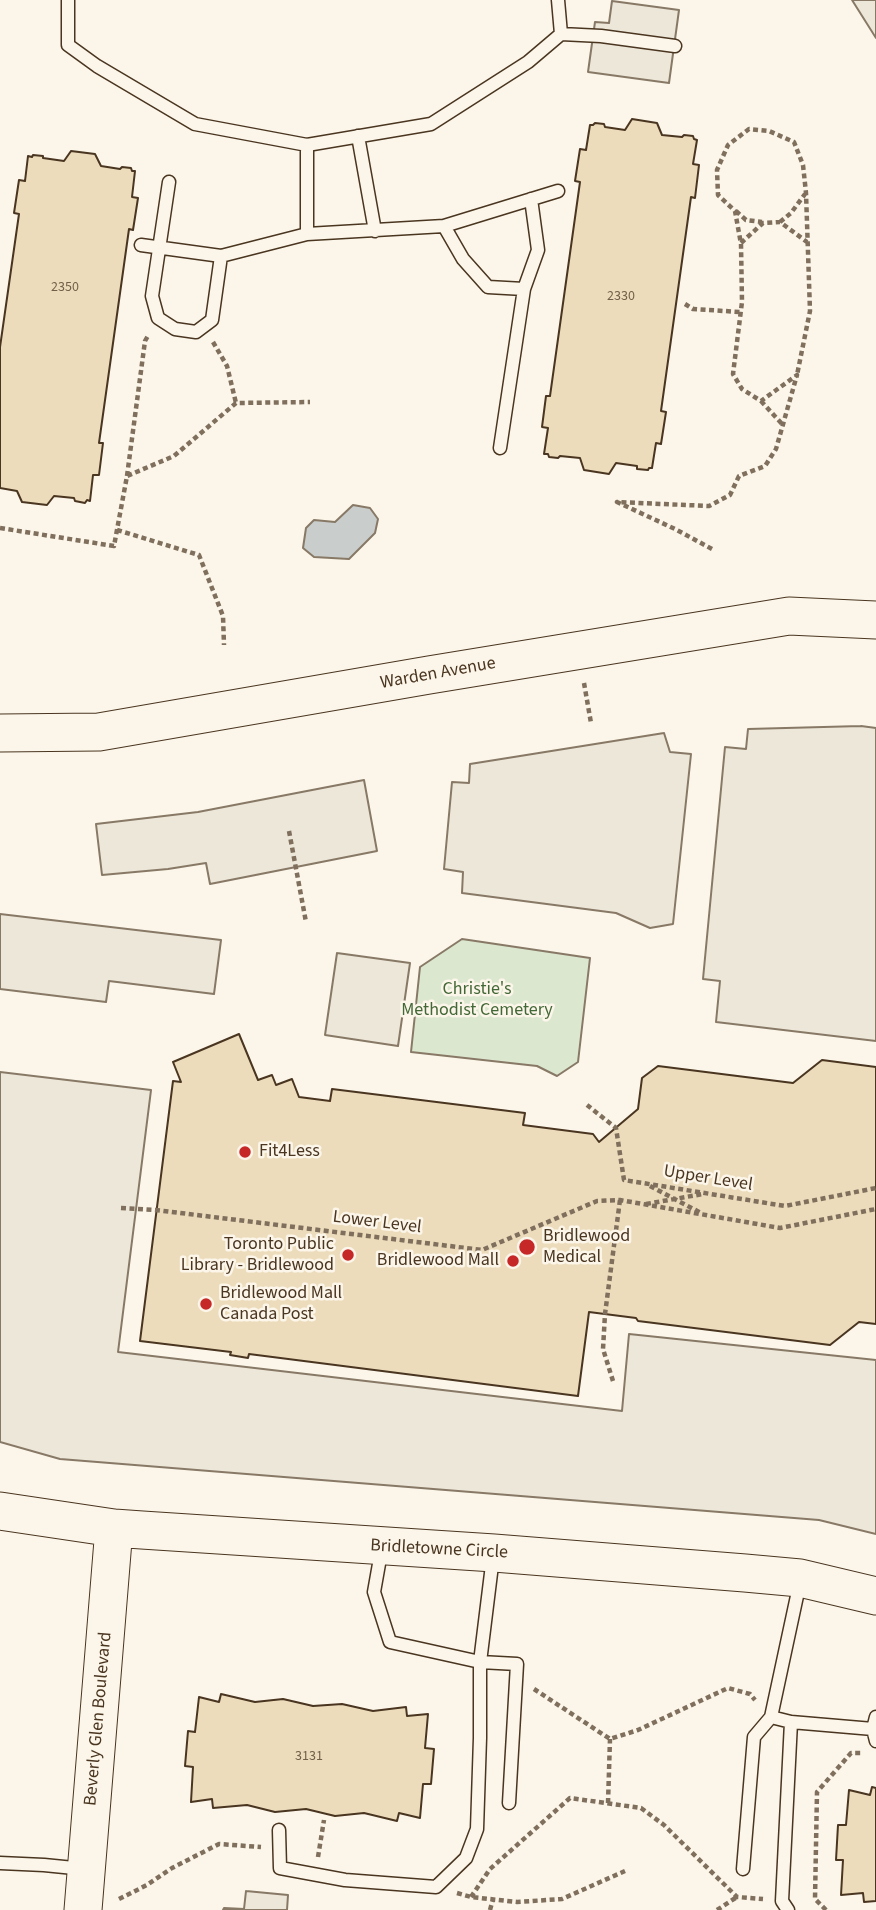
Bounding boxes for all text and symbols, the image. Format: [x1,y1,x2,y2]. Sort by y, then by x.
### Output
house number: 2350 [51,280,79,296]
house number: 2330 [607,289,635,305]
street label: Warden Avenue [379,653,497,695]
park label: Christie's Methodist Cemetery [401,979,553,1021]
place label: Fit4Less [259,1141,320,1163]
marker: Fit4Less [237,1144,253,1160]
street label: Upper Level [662,1161,754,1197]
street label: Lower Level [331,1207,423,1239]
place label: Bridlewood Medical [543,1226,630,1268]
place label: Toronto Public Library - Bridlewood [181,1234,334,1276]
marker: Bridlewood Medical [517,1237,537,1257]
marker: Toronto Public Library - Bridlewood [340,1247,356,1263]
place label: Bridlewood Mall [377,1250,499,1272]
marker: Bridlewood Mall [505,1253,521,1269]
place label: Bridlewood Mall Canada Post [220,1283,342,1326]
marker: Bridlewood Mall Canada Post [198,1296,214,1312]
street label: Bridletowne Circle [370,1536,508,1564]
street label: Beverly Glen Boulevard [81,1631,117,1807]
house number: 3131 [295,1749,323,1765]

